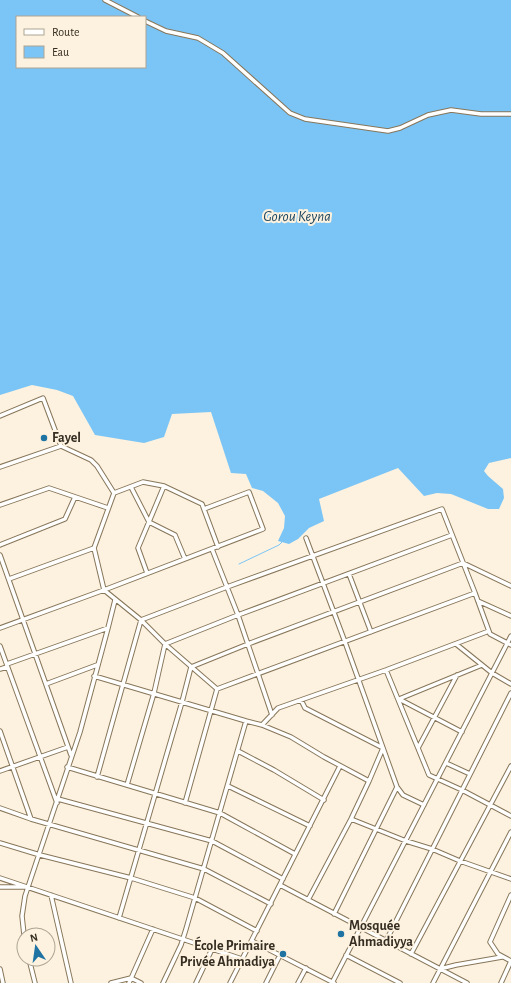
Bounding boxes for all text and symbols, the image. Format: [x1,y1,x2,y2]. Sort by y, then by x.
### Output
legend [16,16,146,68]
text: Route [52,26,79,38]
text: Eau [52,46,69,58]
water label: Gorou Keyna [263,209,331,224]
place label: Fayel [52,431,81,445]
marker: Fayel [39,433,49,443]
place label: Mosquée Ahmadiyya [349,919,413,949]
north arrow [16,927,56,967]
marker: Mosquée Ahmadiyya [336,929,346,939]
text: N [29,932,39,944]
place label: École Primaire Privée Ahmadiya [180,936,275,969]
marker: École Primaire Privée Ahmadiya [278,949,288,959]

